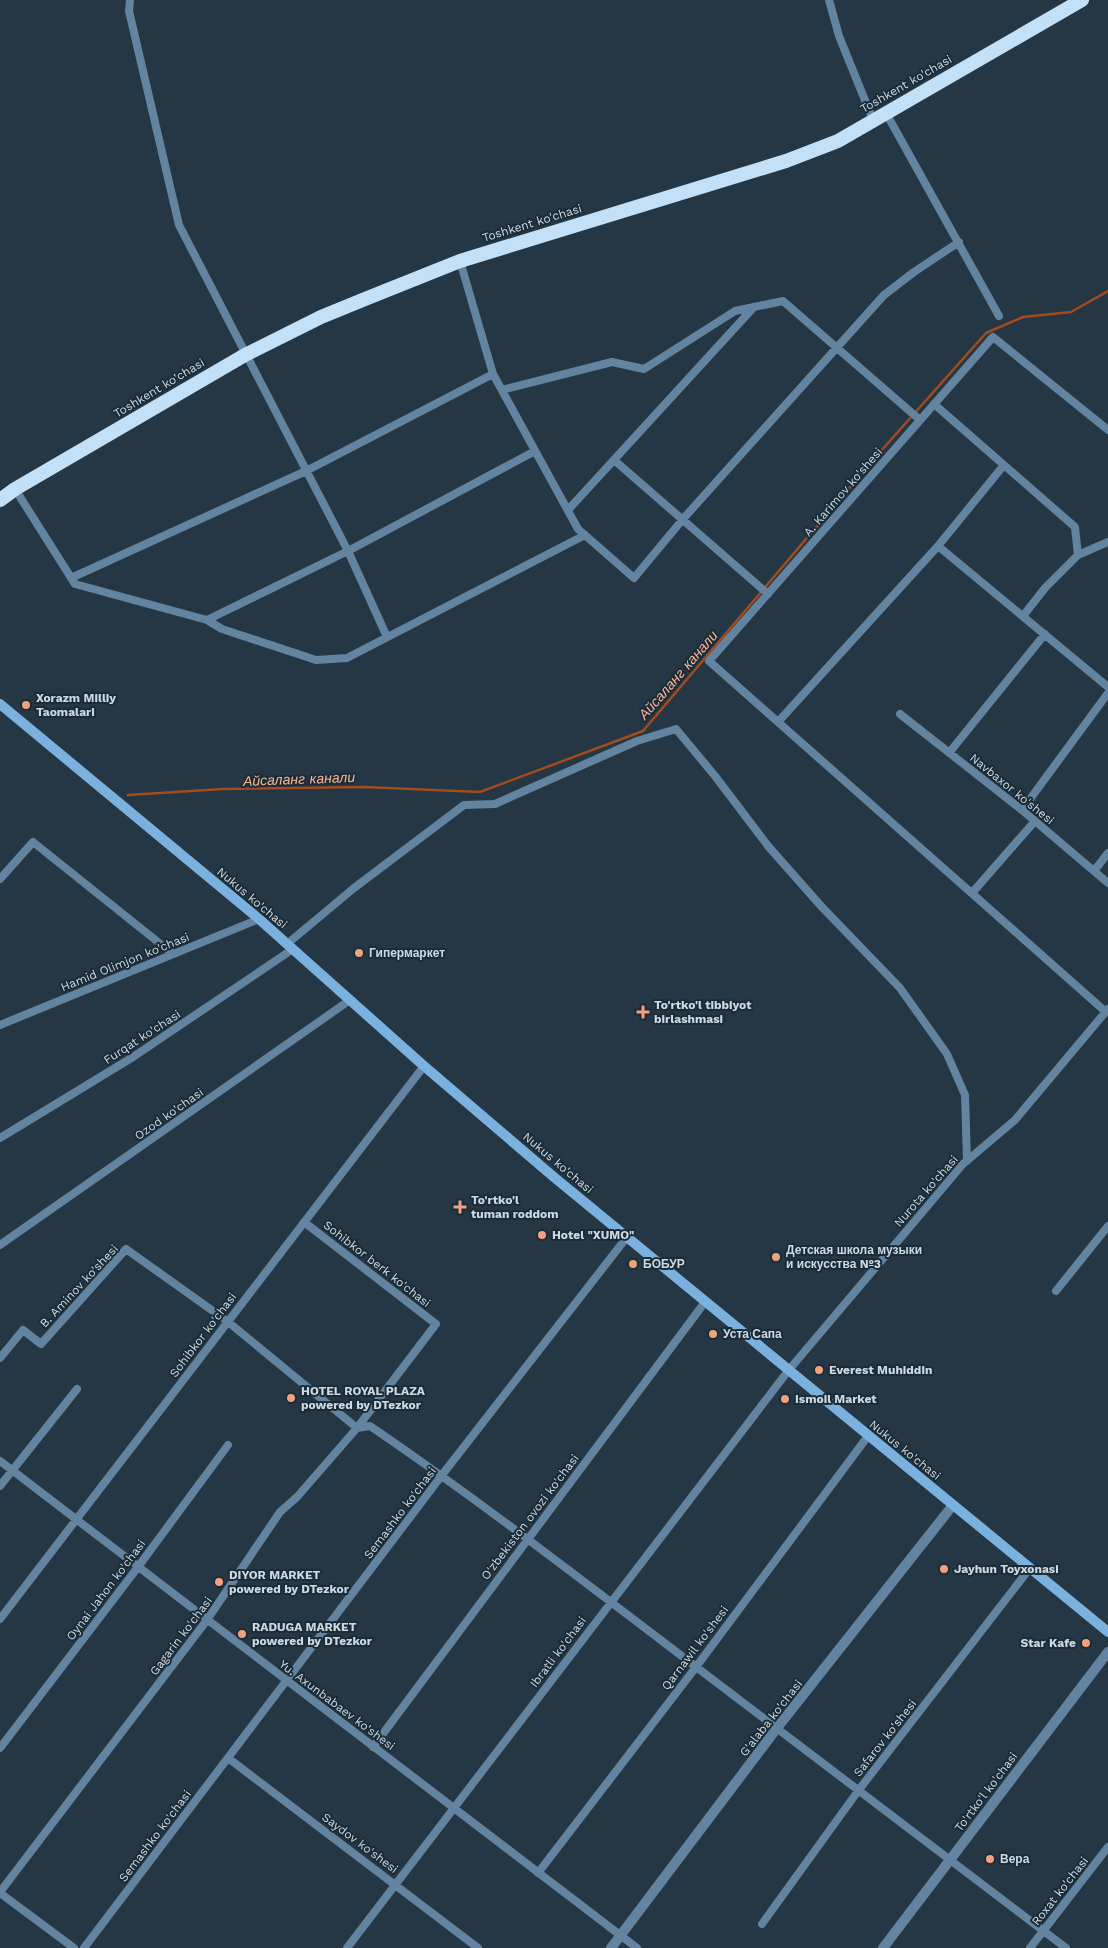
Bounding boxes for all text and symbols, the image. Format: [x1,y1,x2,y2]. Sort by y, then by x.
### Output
street label: Toshkent ko'chasi [858,52,954,116]
street label: Toshkent ko'chasi [480,201,584,245]
street label: Toshkent ko'chasi [111,355,207,421]
street label: A. Karimov ko'shesi [801,445,885,539]
water label: Айсаланг канали [635,627,721,723]
place label: Xorazm Milliy Taomalari [36,691,116,719]
marker: Xorazm Milliy Taomalari [20,699,32,711]
street label: Navbaxor ko'shesi [967,751,1057,827]
water label: Айсаланг канали [242,769,356,789]
street label: Nukus ko'chasi [214,865,290,931]
street label: Hamid Olimjon ko'chasi [59,930,191,994]
place label: Гипермаркет [369,946,445,960]
marker: Гипермаркет [353,947,365,959]
place label: To'rtko'l tibbiyot birlashmasi [654,998,752,1026]
marker: To'rtko'l tibbiyot birlashmasi [636,1005,650,1019]
street label: Furqat ko'chasi [101,1007,183,1067]
street label: Ozod ko'chasi [132,1085,206,1143]
street label: Nukus ko'chasi [520,1130,596,1196]
street label: Nurota ko'chasi [891,1152,961,1230]
place label: To'rtko'l tuman roddom [471,1193,559,1221]
marker: To'rtko'l tuman roddom [453,1200,467,1214]
street label: Sohibkor berk ko'chasi [321,1218,433,1310]
place label: Hotel "XUMO" [552,1228,634,1242]
marker: Hotel "XUMO" [536,1229,548,1241]
street label: B. Aminov ko'shesi [37,1242,121,1330]
place label: Детская школа музыки и искусства №3 [786,1243,922,1271]
marker: Детская школа музыки и искусства №3 [770,1251,782,1263]
place label: БОБУР [643,1257,685,1271]
marker: БОБУР [627,1258,639,1270]
street label: Sohibkor ko'chasi [167,1290,239,1380]
place label: Уста Сапа [723,1327,782,1341]
marker: Уста Сапа [707,1328,719,1340]
place label: Everest Muhiddin [829,1363,932,1377]
marker: Everest Muhiddin [813,1364,825,1376]
place label: HOTEL ROYAL PLAZA powered by DTezkor [301,1384,426,1412]
marker: HOTEL ROYAL PLAZA powered by DTezkor [285,1392,297,1404]
place label: Ismoil Market [795,1392,877,1406]
marker: Ismoil Market [779,1393,791,1405]
street label: Nukus ko'chasi [867,1417,943,1483]
street label: O'zbekiston ovozi ko'chasi [478,1451,582,1583]
street label: Semashko ko'chasi [361,1464,439,1562]
street label: Oynai Jahon ko'chasi [64,1537,148,1643]
place label: Jayhun Toyxonasi [954,1562,1059,1576]
marker: Jayhun Toyxonasi [938,1563,950,1575]
place label: DIYOR MARKET powered by DTezkor [229,1568,350,1596]
marker: DIYOR MARKET powered by DTezkor [213,1576,225,1588]
street label: Gagarin ko'chasi [147,1594,215,1678]
street label: Qarnawil ko'shesi [659,1603,731,1693]
street label: Ibratli ko'chasi [527,1614,589,1690]
place label: RADUGA MARKET powered by DTezkor [252,1620,373,1648]
marker: RADUGA MARKET powered by DTezkor [236,1628,248,1640]
place label: Star Kafe [1021,1636,1076,1650]
marker: Star Kafe [1080,1637,1092,1649]
street label: Yu. Axunbabaev ko'shesi [276,1657,398,1753]
street label: G'alaba ko'chasi [737,1677,805,1759]
street label: Safarov ko'shesi [851,1697,919,1779]
street label: To'rtko'l ko'chasi [952,1750,1020,1834]
street label: Semashko ko'chasi [116,1787,194,1885]
street label: Saydov ko'shesi [319,1810,401,1876]
place label: Вера [1000,1852,1030,1866]
marker: Вера [984,1853,996,1865]
street label: Roxat ko'chasi [1029,1854,1091,1928]

